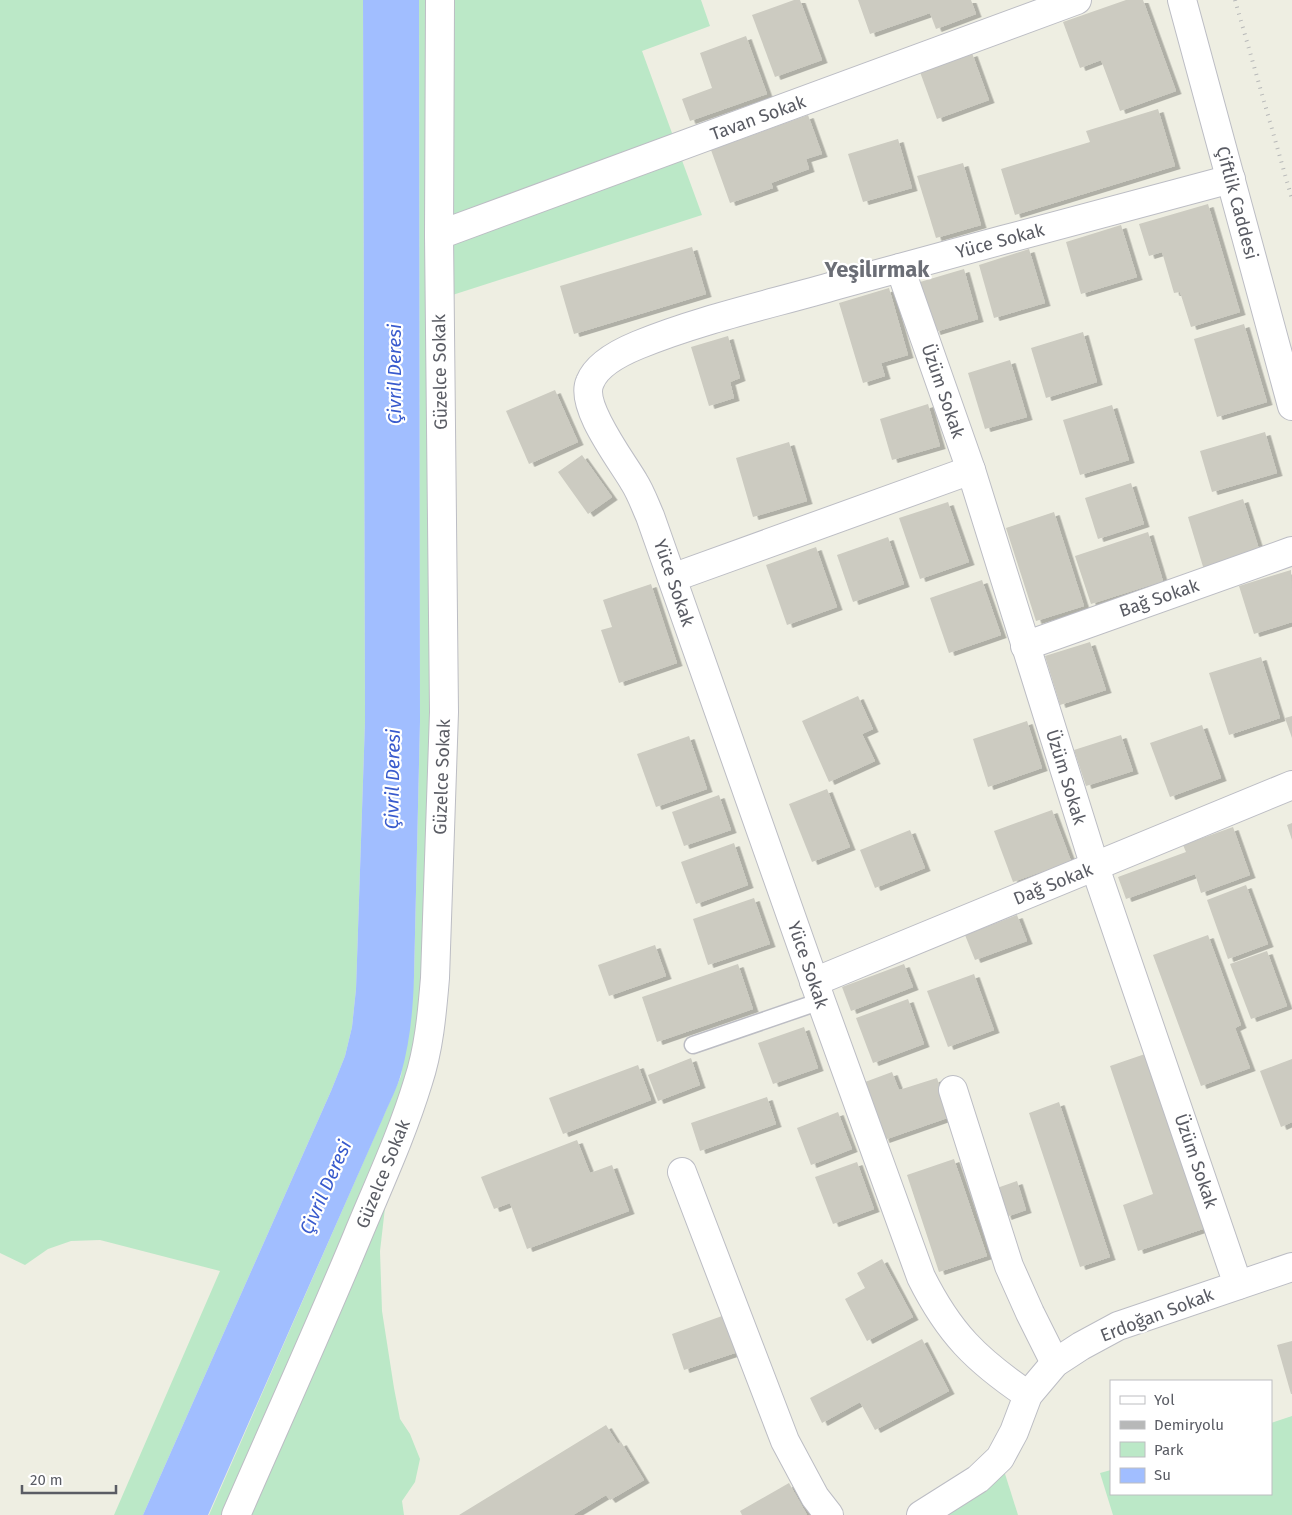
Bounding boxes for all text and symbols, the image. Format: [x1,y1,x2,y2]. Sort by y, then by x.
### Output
street label: Tavan Sokak [707,90,809,145]
street label: Çiftlik Caddesi [1211,144,1263,262]
street label: Yüce Sokak [953,218,1047,263]
district label: Yeşilırmak [824,256,930,283]
street label: Güzelce Sokak [428,313,452,430]
water label: Çivril Deresi [383,323,406,424]
street label: Üzüm Sokak [917,341,970,442]
street label: Yüce Sokak [649,537,699,630]
street label: Bağ Sokak [1116,574,1203,622]
street label: Güzelce Sokak [429,718,455,835]
street label: Üzüm Sokak [1041,727,1091,828]
water label: Çivril Deresi [380,728,405,829]
street label: Dağ Sokak [1010,858,1097,910]
street label: Yüce Sokak [783,919,833,1012]
street label: Üzüm Sokak [1170,1111,1223,1212]
street label: Güzelce Sokak [351,1116,415,1232]
water label: Çivril Deresi [295,1136,357,1238]
street label: Erdoğan Sokak [1097,1283,1217,1347]
legend [1110,1380,1272,1495]
text: Yol [1154,1391,1175,1409]
text: Demiryolu [1154,1416,1224,1434]
text: Park [1154,1441,1184,1459]
scale bar [22,1462,116,1494]
text: Su [1154,1466,1171,1484]
text: 20 m [30,1471,63,1489]

